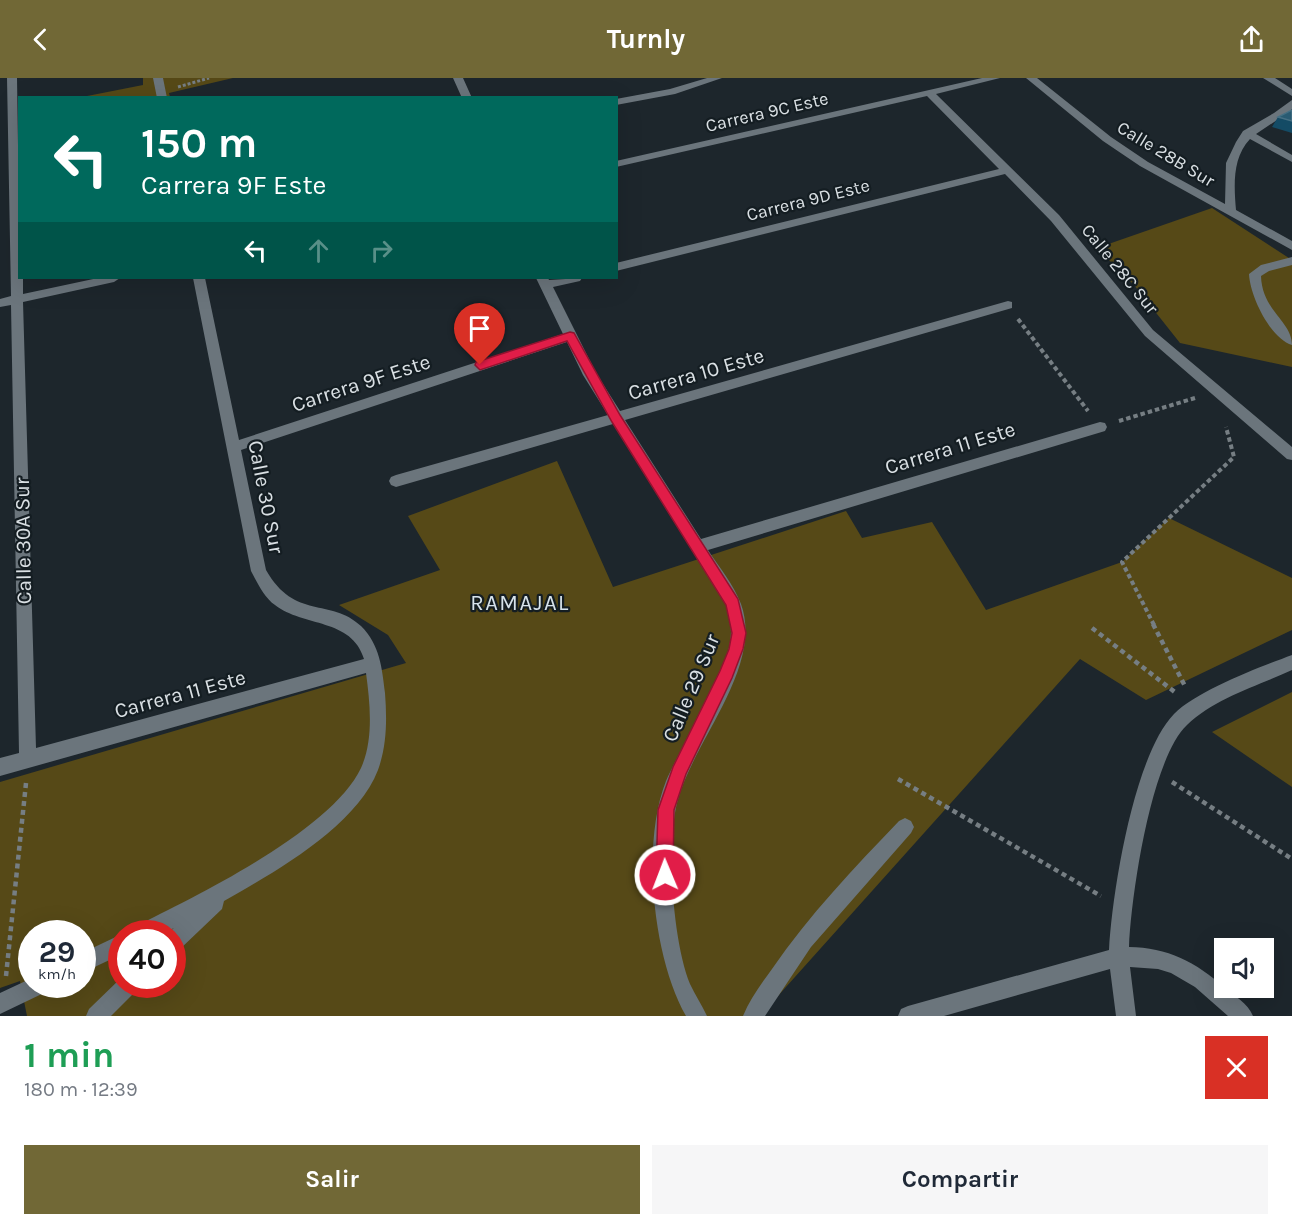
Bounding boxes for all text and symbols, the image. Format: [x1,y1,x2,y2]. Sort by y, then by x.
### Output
icon: back [24,23,57,56]
text: Turnly [607,23,685,55]
icon: share [1235,23,1268,56]
street label: Carrera 9C Este [704,87,830,137]
street label: Calle 28B Sur [1113,116,1219,192]
text: 150 m [141,118,257,168]
icon: left [42,120,120,198]
text: Carrera 9F Este [141,169,326,201]
street label: Carrera 9D Este [744,174,872,226]
street label: Calle 28C Sur [1077,219,1163,319]
icon: left [239,234,272,267]
icon: ahead [302,234,335,267]
icon: right [365,234,398,267]
pin [454,303,505,365]
icon: arrive [463,312,496,345]
street label: Carrera 10 Este [625,343,767,405]
street label: Carrera 9F Este [289,349,433,417]
street label: Carrera 11 Este [882,417,1018,479]
street label: Calle 30 Sur [243,438,289,556]
street label: Calle 30A Sur [10,477,36,605]
district label: RAMAJAL [470,590,570,616]
street label: Calle 29 Sur [658,630,725,745]
street label: Carrera 11 Este [112,665,248,723]
position arrow [633,843,697,907]
speed limit sign: 40 [108,920,186,998]
text: 29 [39,934,75,970]
map controls [1214,938,1274,998]
button: sound [1214,938,1274,998]
text: km/h [38,965,76,983]
text: 1 min [24,1034,114,1076]
button: close [1205,1036,1268,1099]
text: 180 m · 12:39 [24,1078,138,1101]
button: Salir [24,1145,640,1214]
button: Compartir [652,1145,1268,1214]

